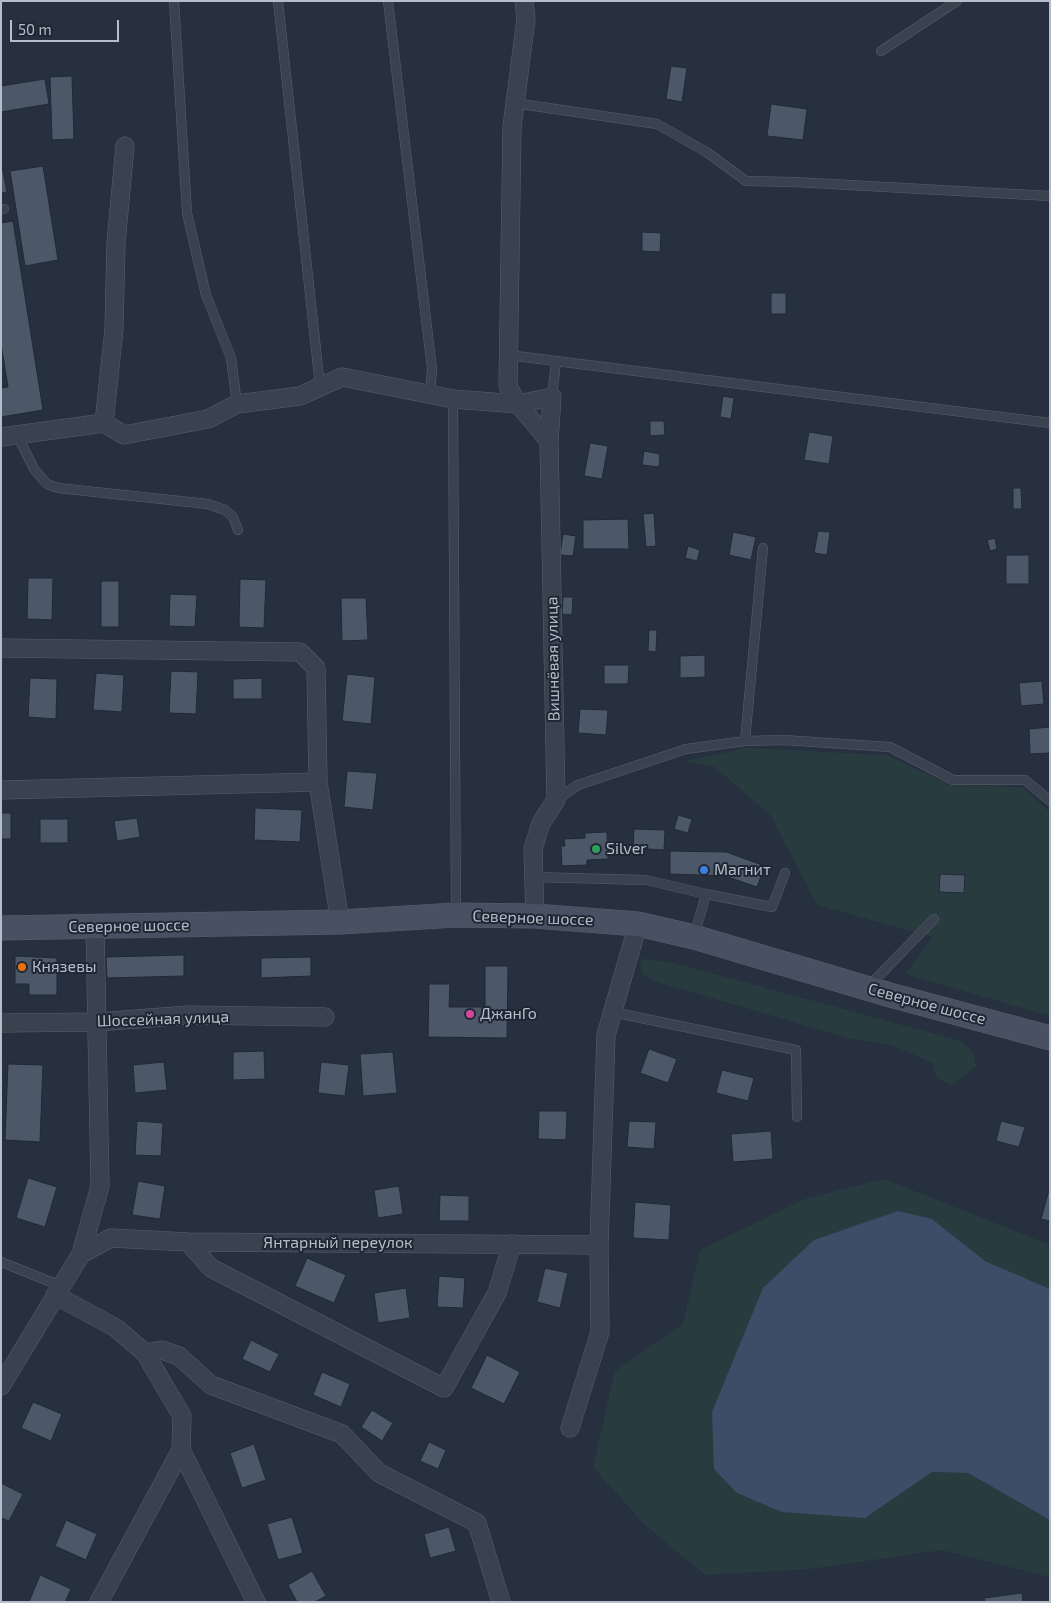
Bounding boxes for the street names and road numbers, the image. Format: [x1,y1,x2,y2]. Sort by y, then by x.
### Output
street label: Вишнёвая улица [542,596,564,722]
street label: Северное шоссе [472,906,594,930]
street label: Северное шоссе [68,915,190,937]
street label: Северное шоссе [866,979,988,1029]
street label: Шоссейная улица [96,1007,230,1031]
street label: Янтарный переулок [263,1233,413,1253]

